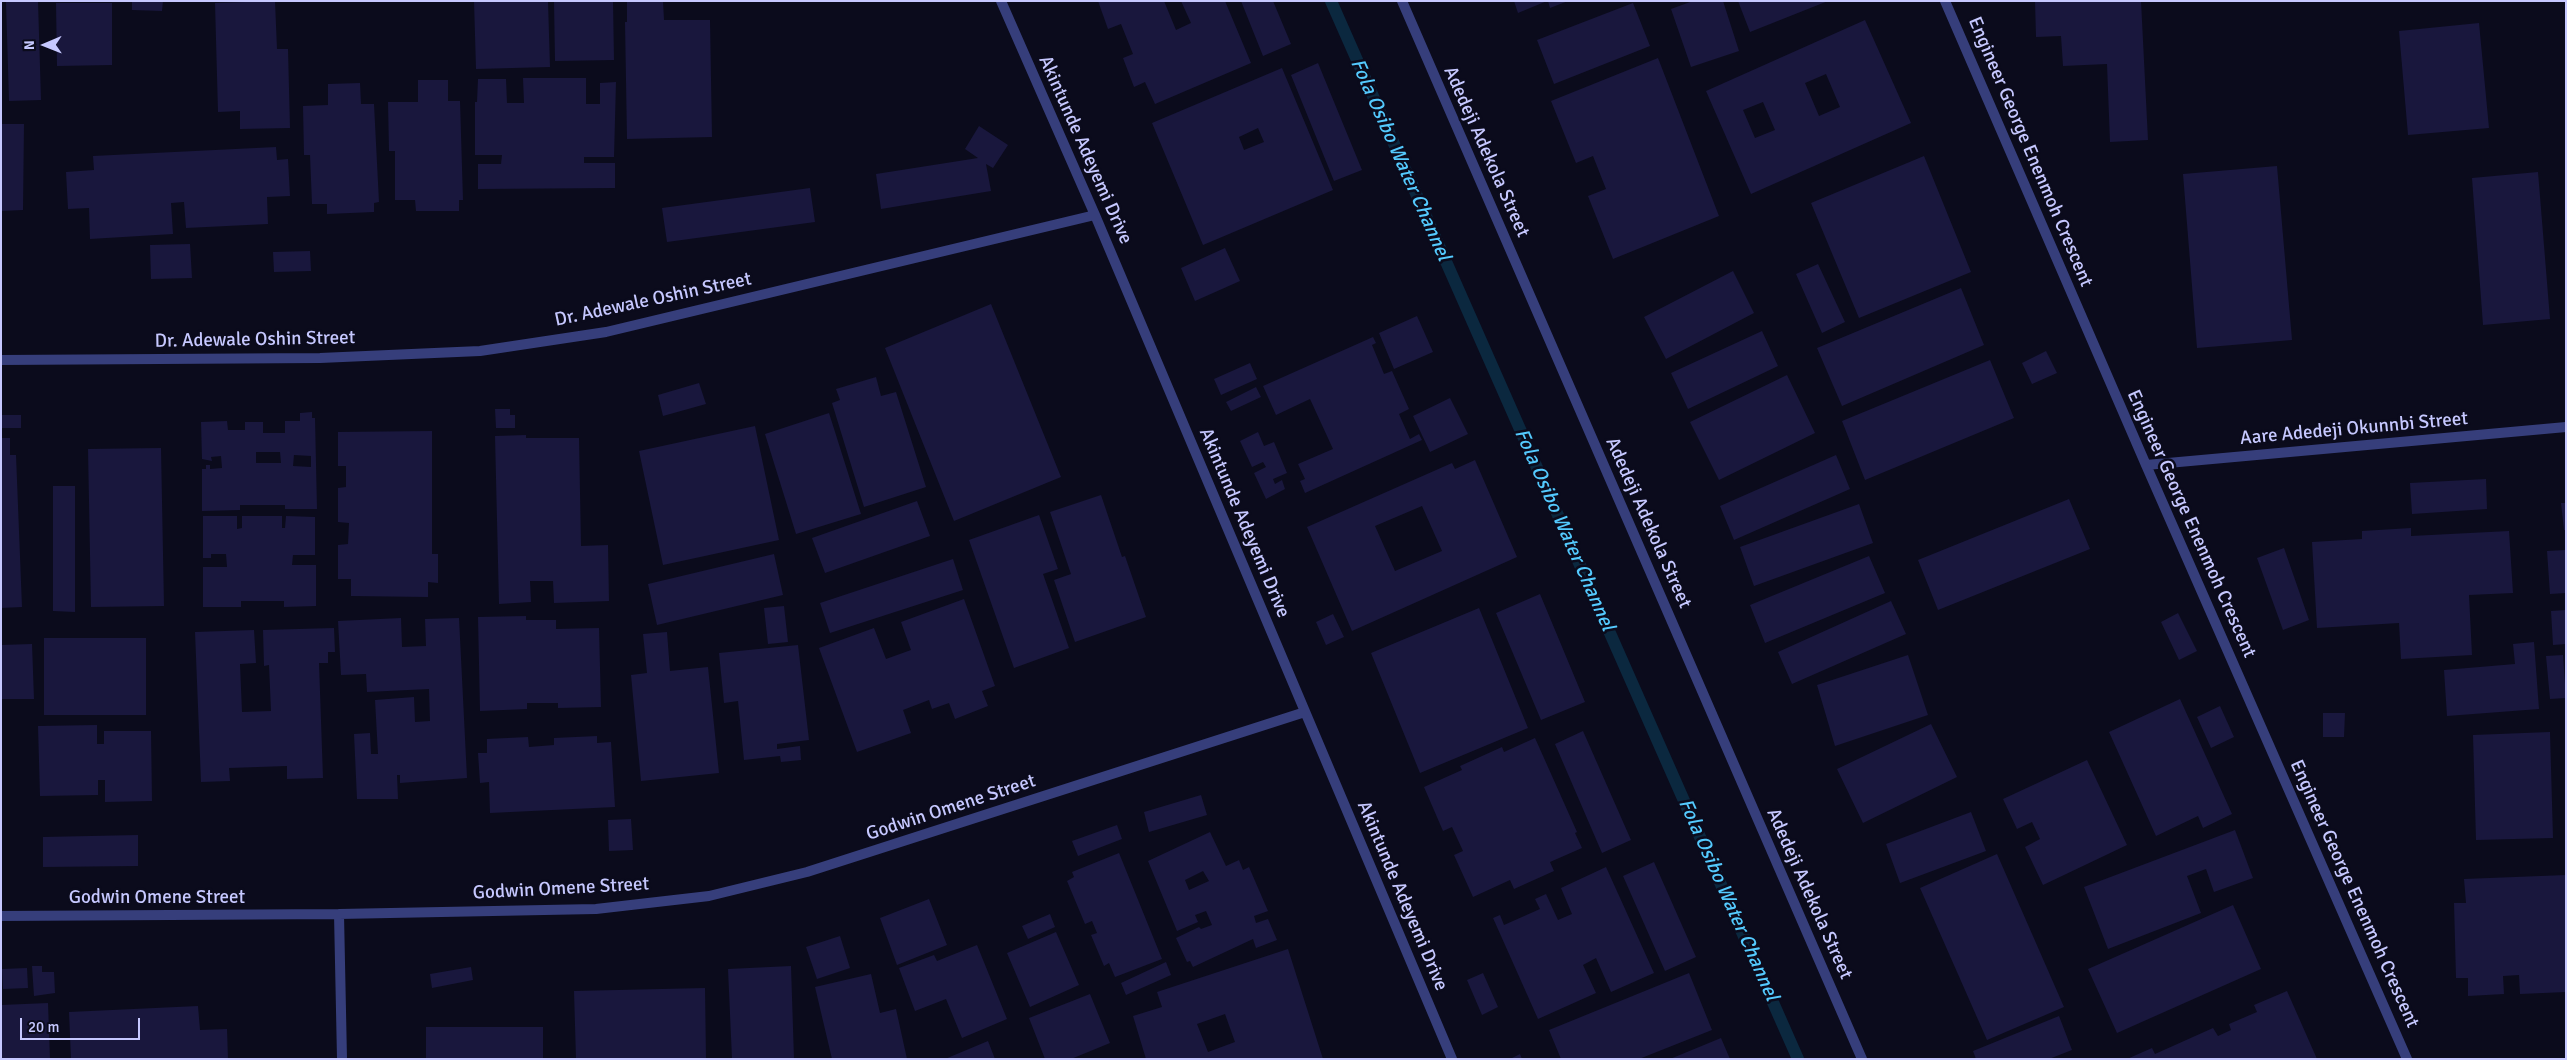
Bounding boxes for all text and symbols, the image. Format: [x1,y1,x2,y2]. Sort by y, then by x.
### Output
street label: Engineer George Enenmoh Crescent [1963,14,2097,290]
north arrow [20,20,70,70]
text: N [21,40,38,50]
street label: Akintunde Adeyemi Drive [1033,52,1137,248]
water label: Fola Osibo Water Channel [1344,55,1456,265]
street label: Adedeji Adekola Street [1438,63,1534,241]
street label: Dr. Adewale Oshin Street [552,268,754,332]
street label: Dr. Adewale Oshin Street [154,327,356,353]
street label: Engineer George Enenmoh Crescent [2121,387,2261,661]
street label: Aare Adedeji Okunnbi Street [2239,408,2469,450]
street label: Akintunde Adeyemi Drive [1194,425,1294,621]
water label: Fola Osibo Water Channel [1508,425,1620,635]
street label: Adedeji Adekola Street [1600,434,1696,612]
street label: Engineer George Enenmoh Crescent [2284,757,2424,1031]
street label: Godwin Omene Street [864,770,1038,846]
water label: Fola Osibo Water Channel [1672,795,1784,1005]
street label: Akintunde Adeyemi Drive [1352,798,1452,994]
street label: Adedeji Adekola Street [1761,805,1857,983]
street label: Godwin Omene Street [472,873,650,905]
street label: Godwin Omene Street [69,887,245,909]
scale bar [22,1008,142,1040]
text: 20 m [28,1018,59,1036]

